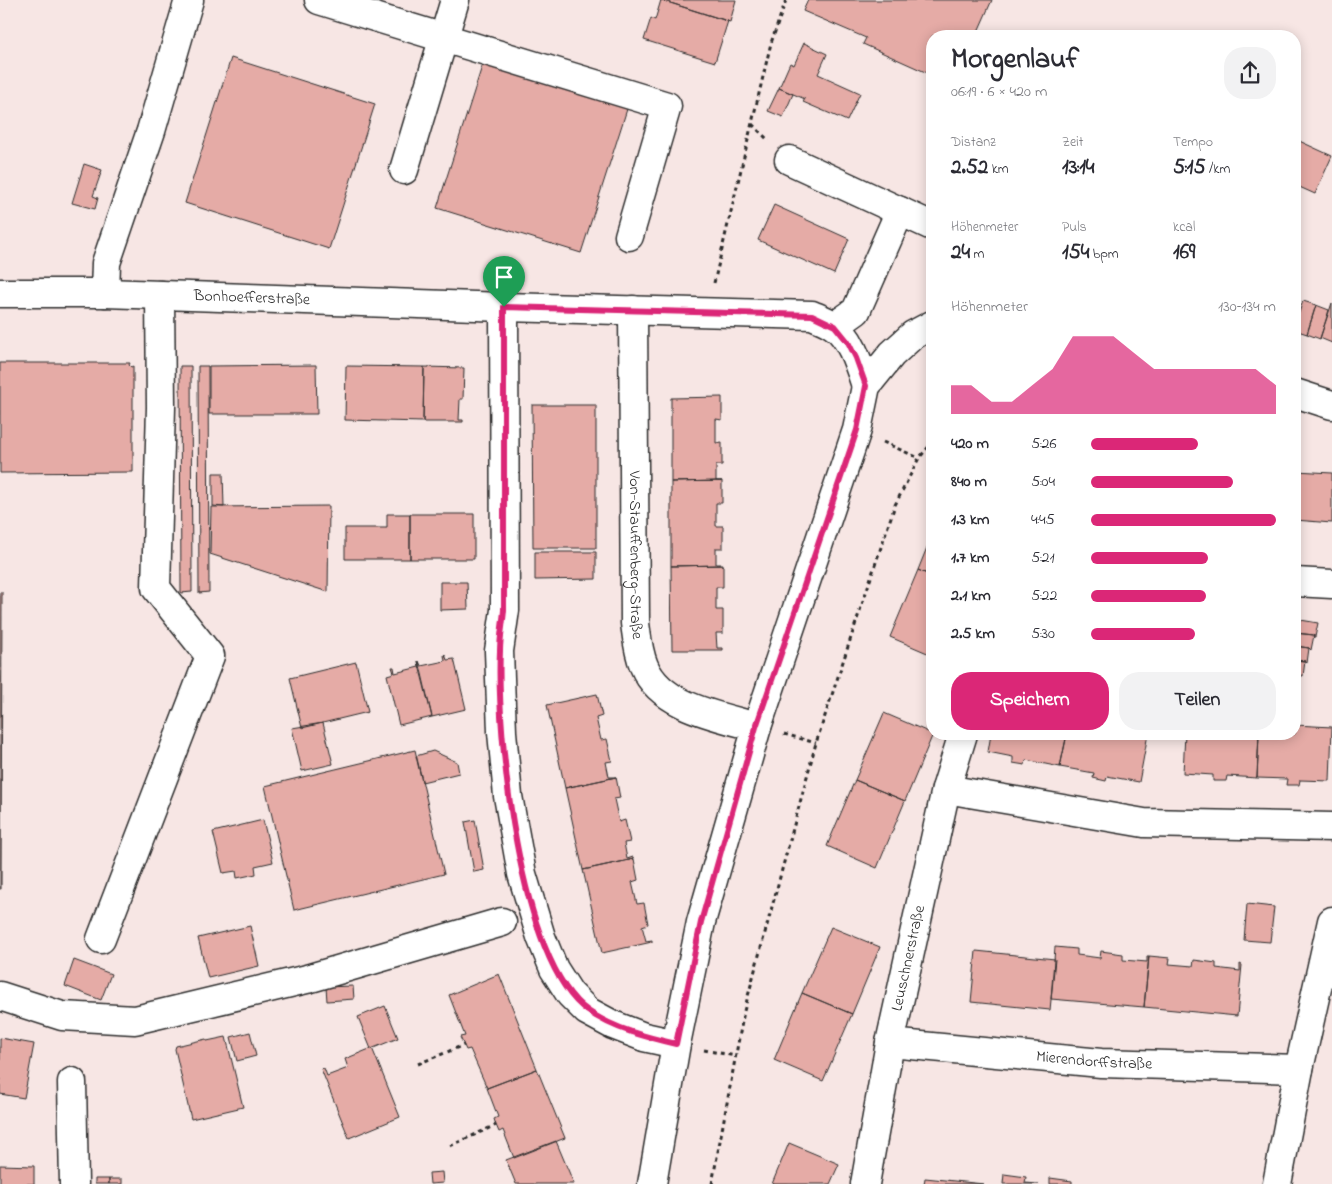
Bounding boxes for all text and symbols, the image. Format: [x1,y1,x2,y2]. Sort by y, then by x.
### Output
text: Morgenlauf [951,40,1079,81]
button: share [1224,47,1276,99]
text: 06:19 · 6 × 420 m [951,80,1047,104]
text: Distanz [951,132,996,153]
text: Zeit [1062,132,1083,153]
text: Tempo [1173,132,1213,153]
text: 2.52 [951,153,988,183]
text: 13:14 [1062,153,1094,183]
text: 5:15 [1173,153,1206,183]
text: km [988,159,1009,180]
text: /km [1206,159,1230,180]
text: Höhenmeter [951,217,1018,238]
text: Puls [1062,217,1087,238]
text: kcal [1173,217,1195,238]
text: 24 [951,238,970,268]
text: 154 [1062,238,1089,268]
text: 169 [1173,238,1195,268]
text: m [970,244,984,265]
text: bpm [1089,244,1119,265]
pin [483,256,525,307]
icon: arrive [490,263,518,291]
street label: Bonhoefferstraße [192,284,311,312]
text: Höhenmeter [951,295,1028,319]
text: 130–134 m [1218,295,1276,319]
text: 420 m [951,432,989,456]
text: 5:26 [1031,432,1057,456]
street label: Von-Stauffenberg-Straße [622,470,649,642]
text: 840 m [951,470,987,494]
text: 5:04 [1031,470,1055,494]
text: 1.3 km [951,508,989,532]
text: 4:45 [1031,508,1055,532]
text: 1.7 km [951,546,989,570]
text: 5:21 [1031,546,1055,570]
text: 2.1 km [951,584,991,608]
text: 5:22 [1031,584,1057,608]
text: 2.5 km [951,622,995,646]
text: 5:30 [1031,622,1055,646]
button: Speichern [951,672,1109,730]
button: Teilen [1119,672,1276,730]
street label: Leuschnerstraße [885,902,932,1013]
street label: Mierendorffstraße [1035,1045,1153,1077]

